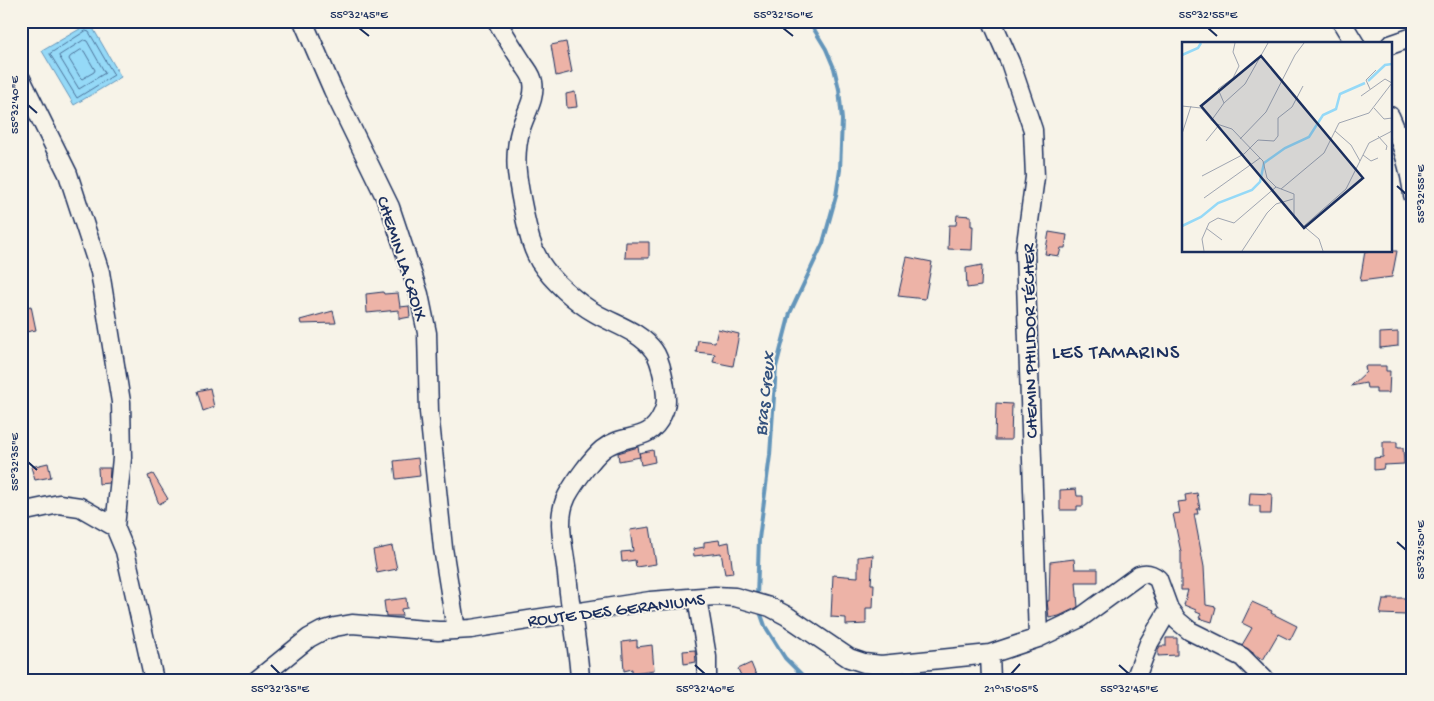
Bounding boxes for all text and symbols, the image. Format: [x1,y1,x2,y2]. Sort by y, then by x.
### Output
text: 55°32'45"E [330,9,388,23]
text: 55°32'50"E [754,9,813,23]
text: 55°32'55"E [1179,9,1238,23]
inset map [1182,42,1392,252]
text: 55°32'40"E [9,75,23,134]
text: 55°32'55"E [1415,164,1429,223]
street label: CHEMIN LA CROIX [371,194,431,325]
street label: CHEMIN PHILIDOR TÉCHER [1019,243,1044,438]
district label: LES TAMARINS [1052,343,1180,366]
water label: Bras Creux [751,349,783,437]
text: 55°32'35"E [9,432,23,491]
text: 55°32'50"E [1415,520,1429,579]
street label: ROUTE DES GERANIUMS [526,590,707,633]
text: 55°32'35"E [251,683,310,697]
text: 55°32'40"E [676,683,735,697]
text: 21°15'05"S [984,683,1038,697]
text: 55°32'45"E [1100,683,1158,697]

